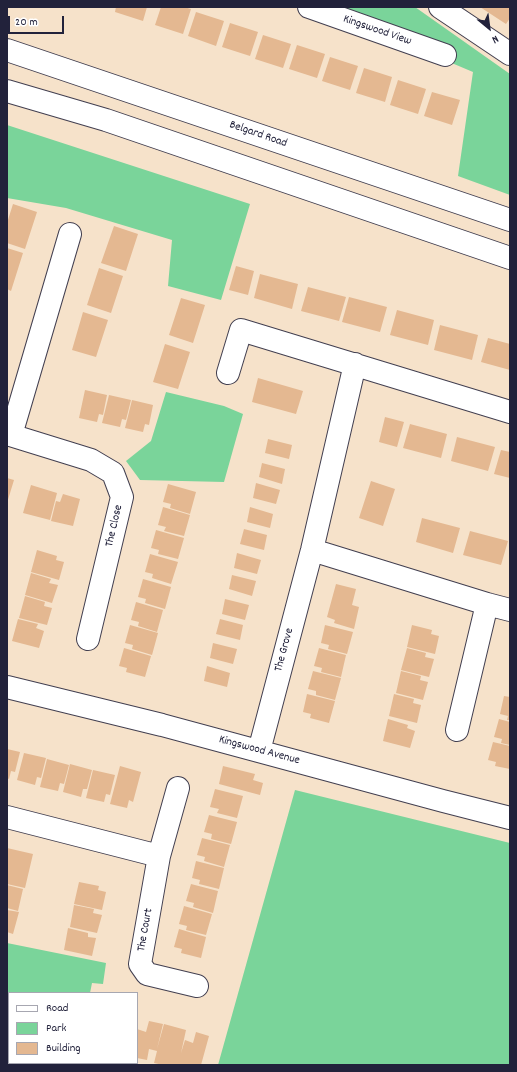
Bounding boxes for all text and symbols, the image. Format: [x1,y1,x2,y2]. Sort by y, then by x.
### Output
scale bar [10,8,66,34]
north arrow [469,8,509,48]
street label: Kingswood View [341,13,413,49]
text: 20 m [15,14,38,31]
text: N [489,30,501,47]
street label: Belgard Road [227,118,289,152]
street label: The Close [103,504,127,548]
street label: The Grove [272,627,298,673]
street label: Kingswood Avenue [217,733,301,769]
street label: The Court [135,907,157,953]
legend [8,992,138,1064]
text: Road [46,1000,68,1017]
text: Park [46,1020,66,1037]
text: Building [46,1040,81,1057]

